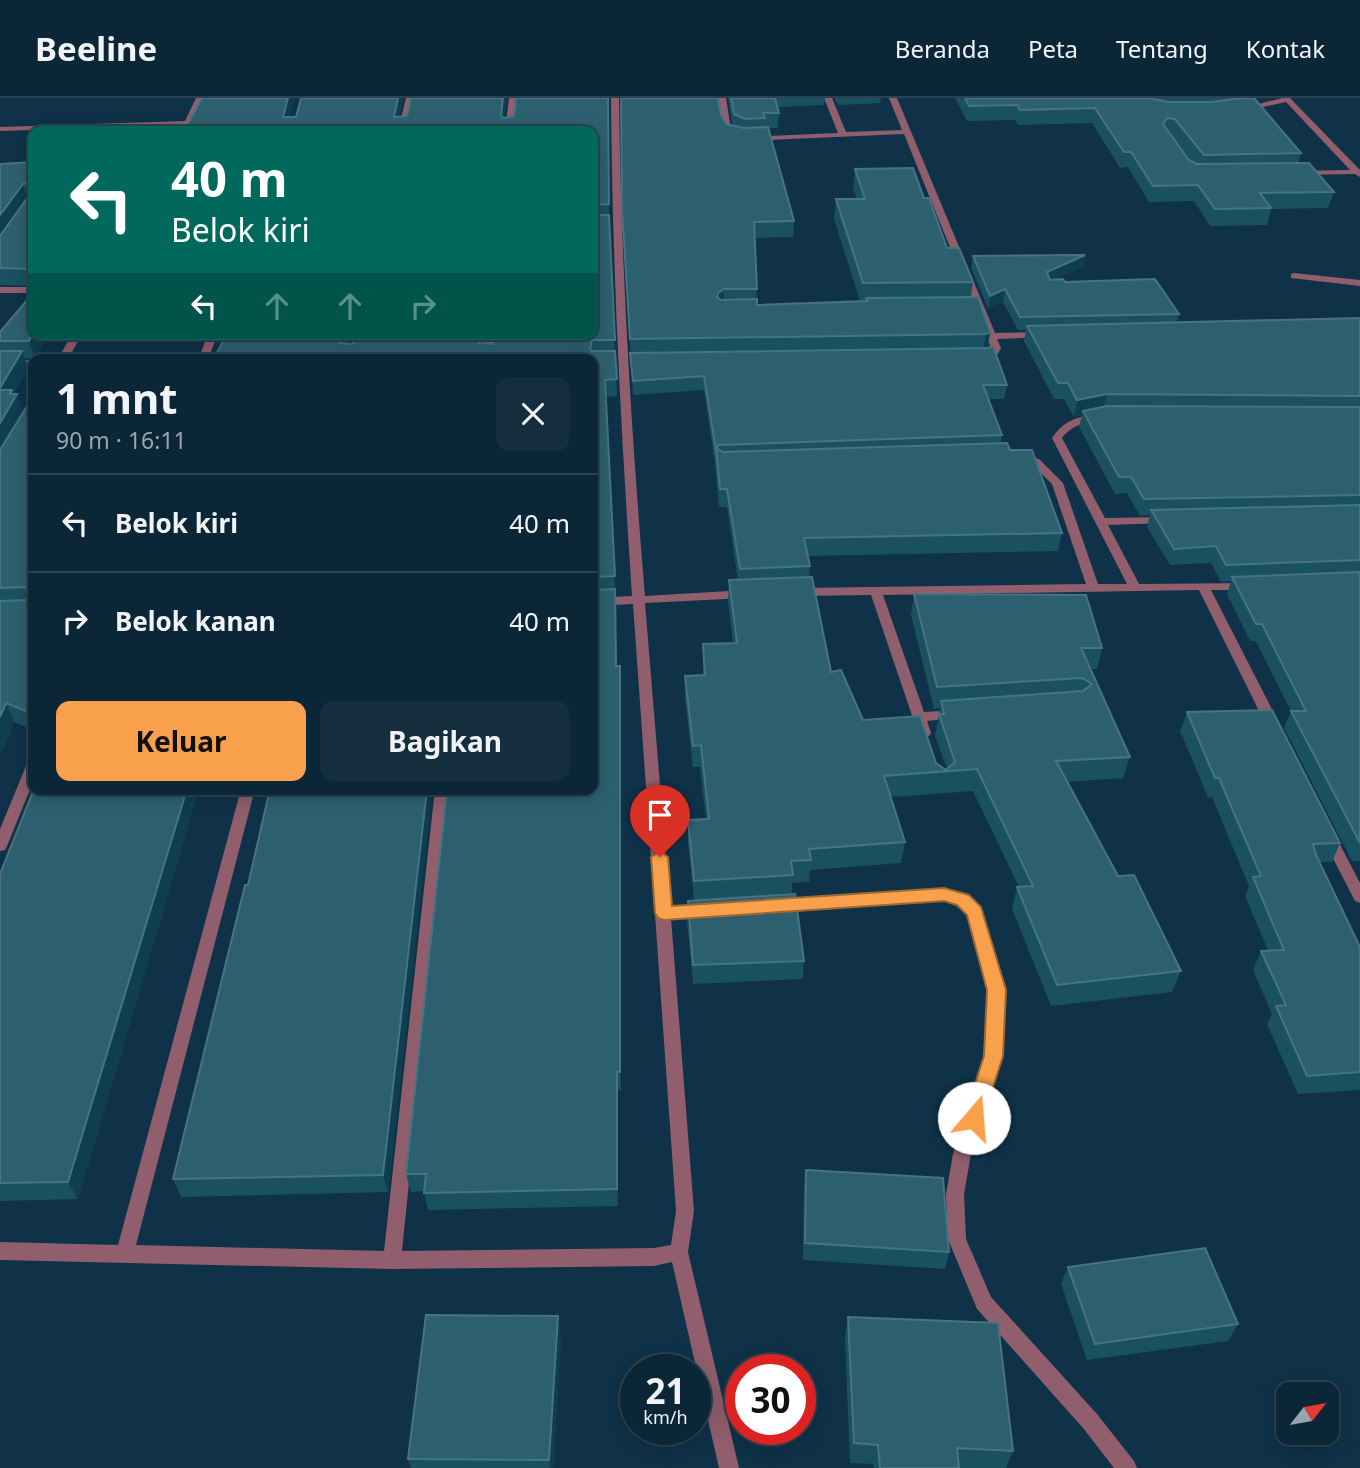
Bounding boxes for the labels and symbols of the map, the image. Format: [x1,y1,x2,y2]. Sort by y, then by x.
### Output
pin [630,785,690,857]
position arrow [937,1081,1011,1155]
speed limit sign: 30 [725,1354,816,1445]
north arrow [1276,1382,1339,1446]

